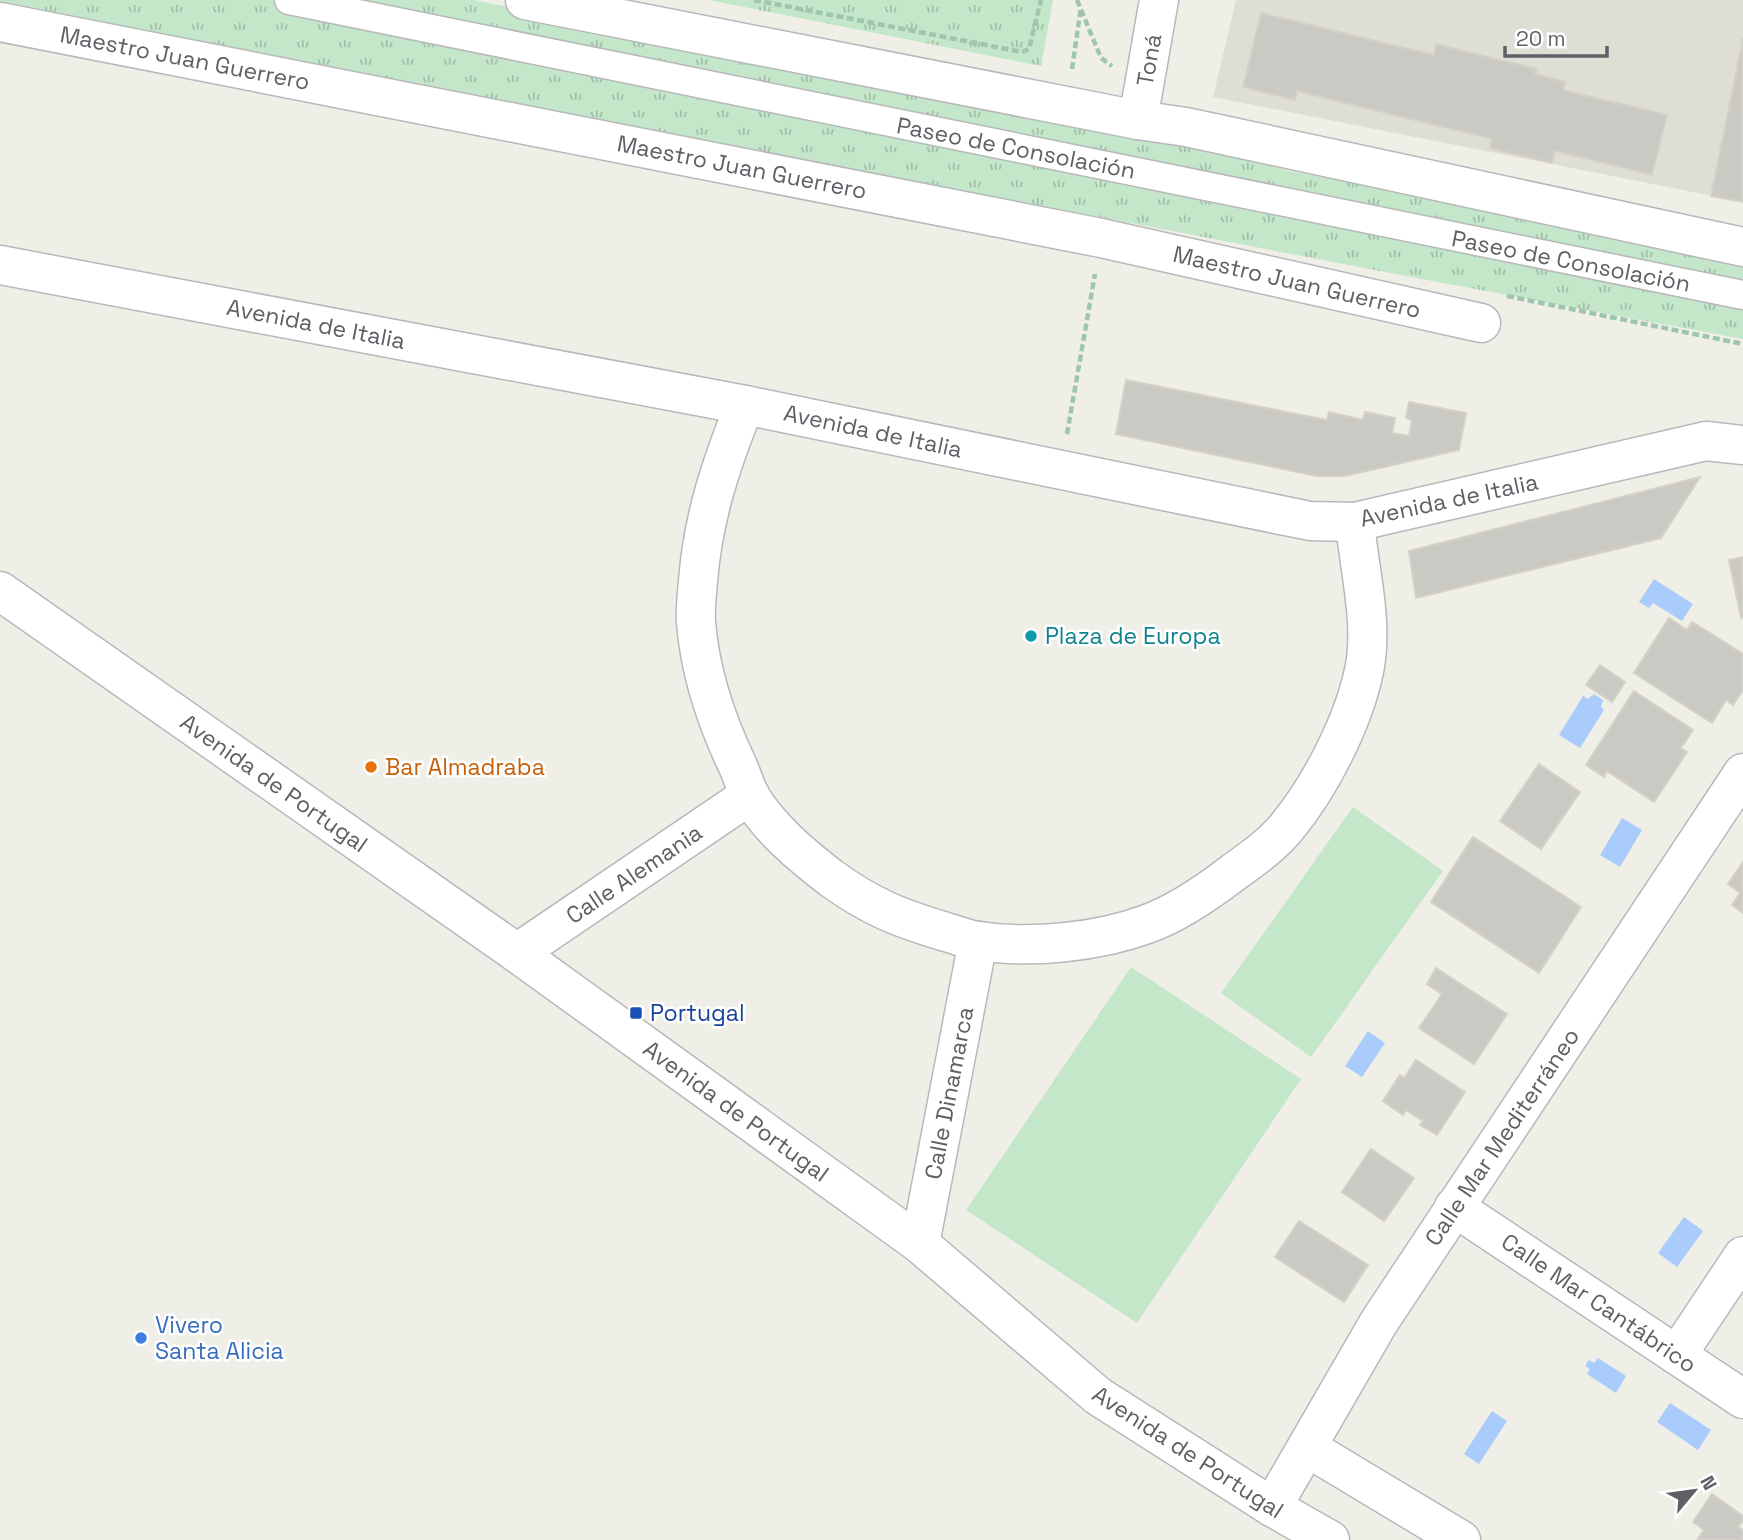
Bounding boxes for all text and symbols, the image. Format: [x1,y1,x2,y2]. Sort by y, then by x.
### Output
scale bar [1505,14,1606,58]
street label: Maestro Juan Guerrero [58,19,312,97]
text: 20 m [1516,25,1566,52]
street label: Toná [1130,31,1168,89]
street label: Paseo de Consolación [894,110,1138,186]
street label: Maestro Juan Guerrero [615,128,869,206]
street label: Paseo de Consolación [1449,223,1693,299]
street label: Maestro Juan Guerrero [1170,239,1424,325]
street label: Avenida de Italia [224,292,408,356]
street label: Avenida de Italia [781,397,965,465]
street label: Avenida de Italia [1357,466,1541,534]
place label: Plaza de Europa [1045,621,1221,651]
marker: Plaza de Europa [1023,628,1039,644]
street label: Avenida de Portugal [174,707,374,859]
place label: Bar Almadraba [385,752,545,782]
marker: Bar Almadraba [363,759,379,775]
street label: Calle Alemania [560,817,708,931]
place label: Portugal [650,998,745,1028]
street label: Calle Dinamarca [918,1004,980,1182]
marker: Portugal [628,1005,644,1021]
street label: Calle Mar Mediterráneo [1418,1022,1586,1252]
street label: Avenida de Portugal [637,1034,835,1188]
street label: Calle Mar Cantábrico [1496,1227,1702,1379]
place label: Vivero Santa Alicia [155,1310,284,1366]
marker: Vivero Santa Alicia [133,1330,149,1346]
street label: Avenida de Portugal [1087,1379,1289,1525]
north arrow [1659,1456,1729,1526]
text: N [1694,1471,1722,1495]

